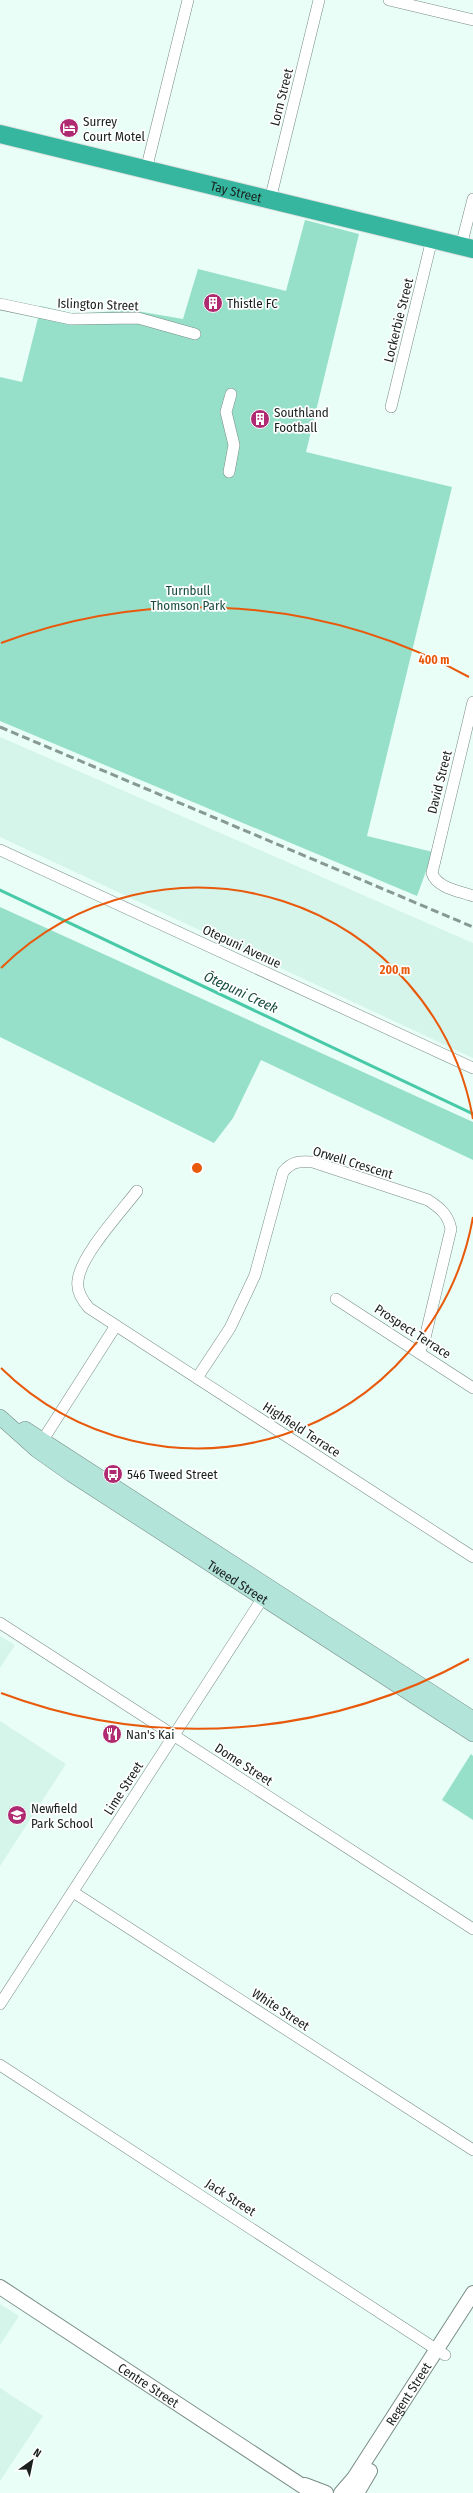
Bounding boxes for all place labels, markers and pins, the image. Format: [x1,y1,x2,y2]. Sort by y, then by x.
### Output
place label: Surrey Court Motel [83,114,145,144]
hotel icon: Surrey Court Motel [58,117,80,139]
building icon: Thistle FC [202,292,224,314]
place label: Thistle FC [227,296,278,311]
place label: Southland Football [274,405,329,435]
building icon: Southland Football [249,408,271,430]
centre of rings [190,1161,204,1175]
bus stop icon: 546 Tweed Street [102,1463,124,1485]
place label: 546 Tweed Street [127,1467,218,1482]
restaurant icon: Nan's Kai [101,1723,123,1745]
place label: Nan's Kai [126,1727,175,1742]
place label: Newfield Park School [31,1801,94,1831]
school or university icon: Newfield Park School [6,1804,28,1826]

